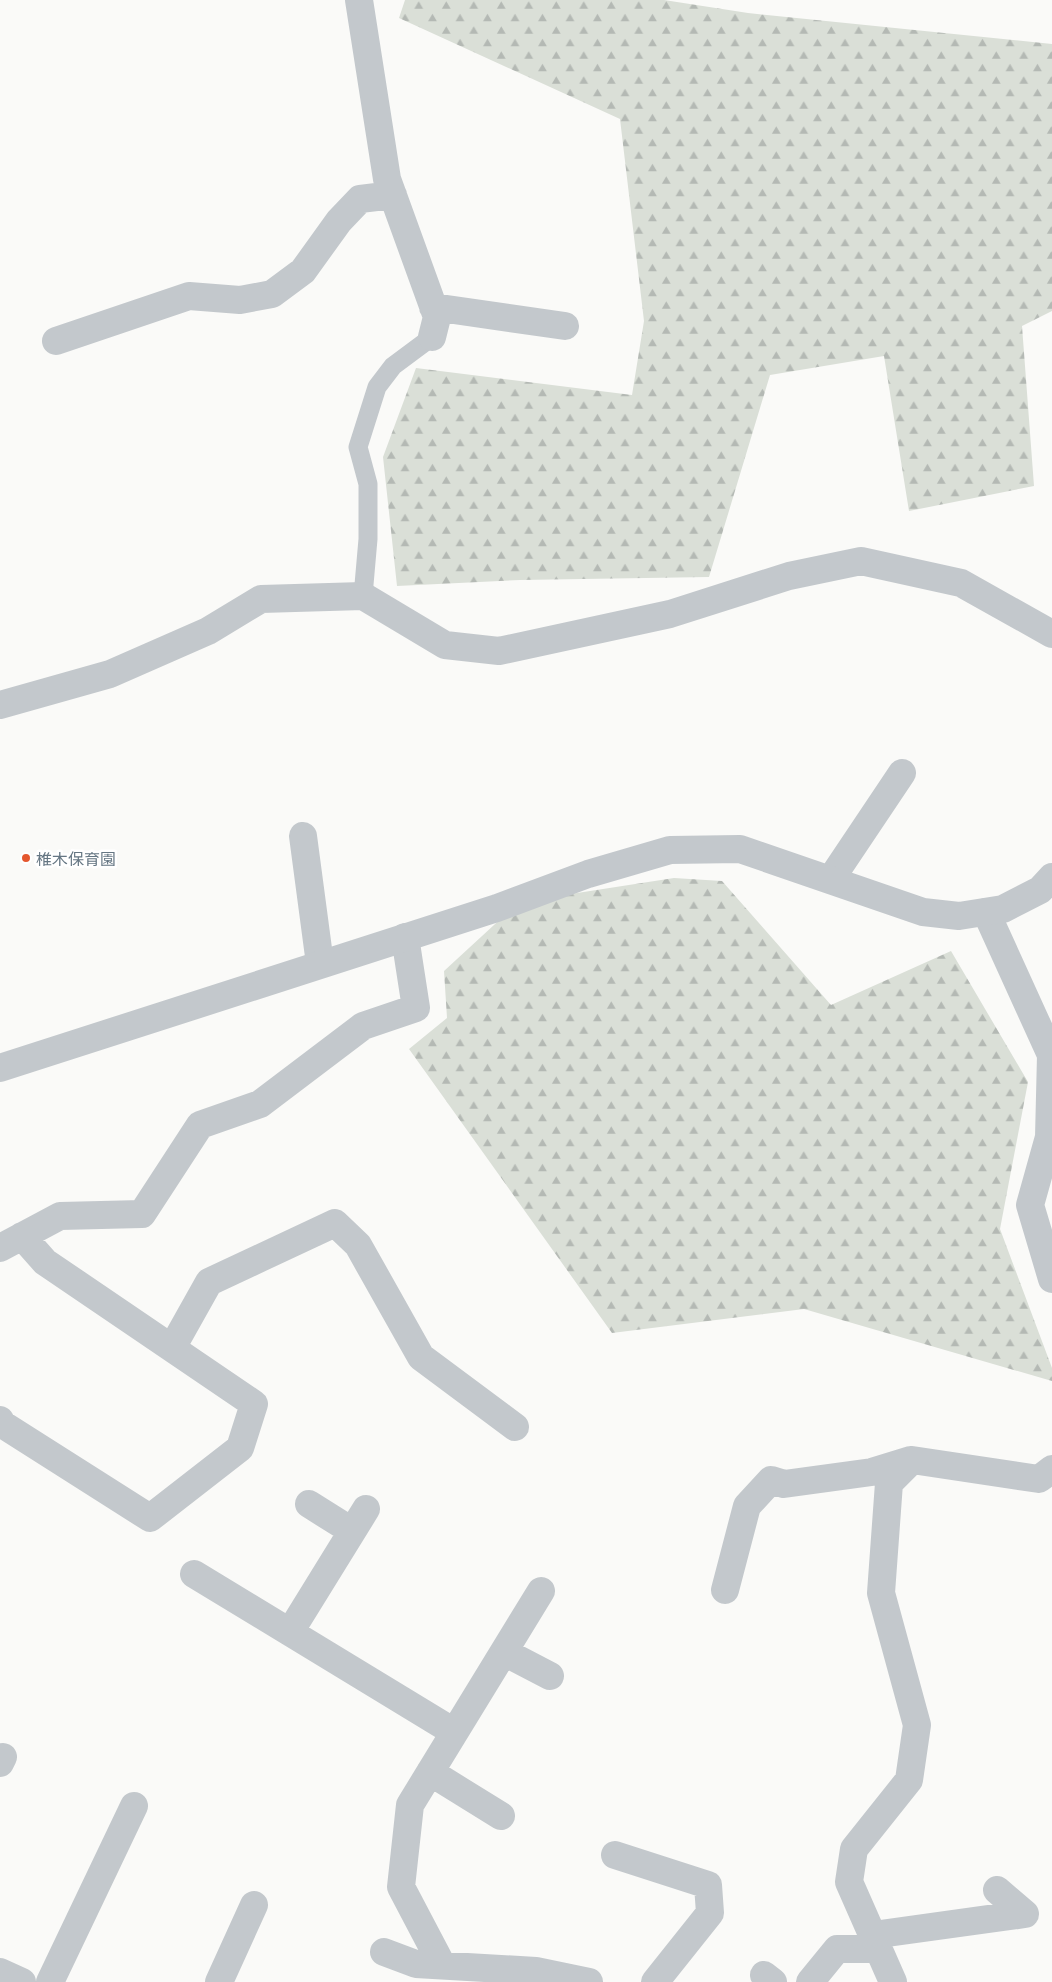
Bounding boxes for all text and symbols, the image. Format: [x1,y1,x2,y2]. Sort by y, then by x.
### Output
place label: 椎木保育園 [36,849,116,868]
marker: 椎木保育園 [20,852,32,864]

